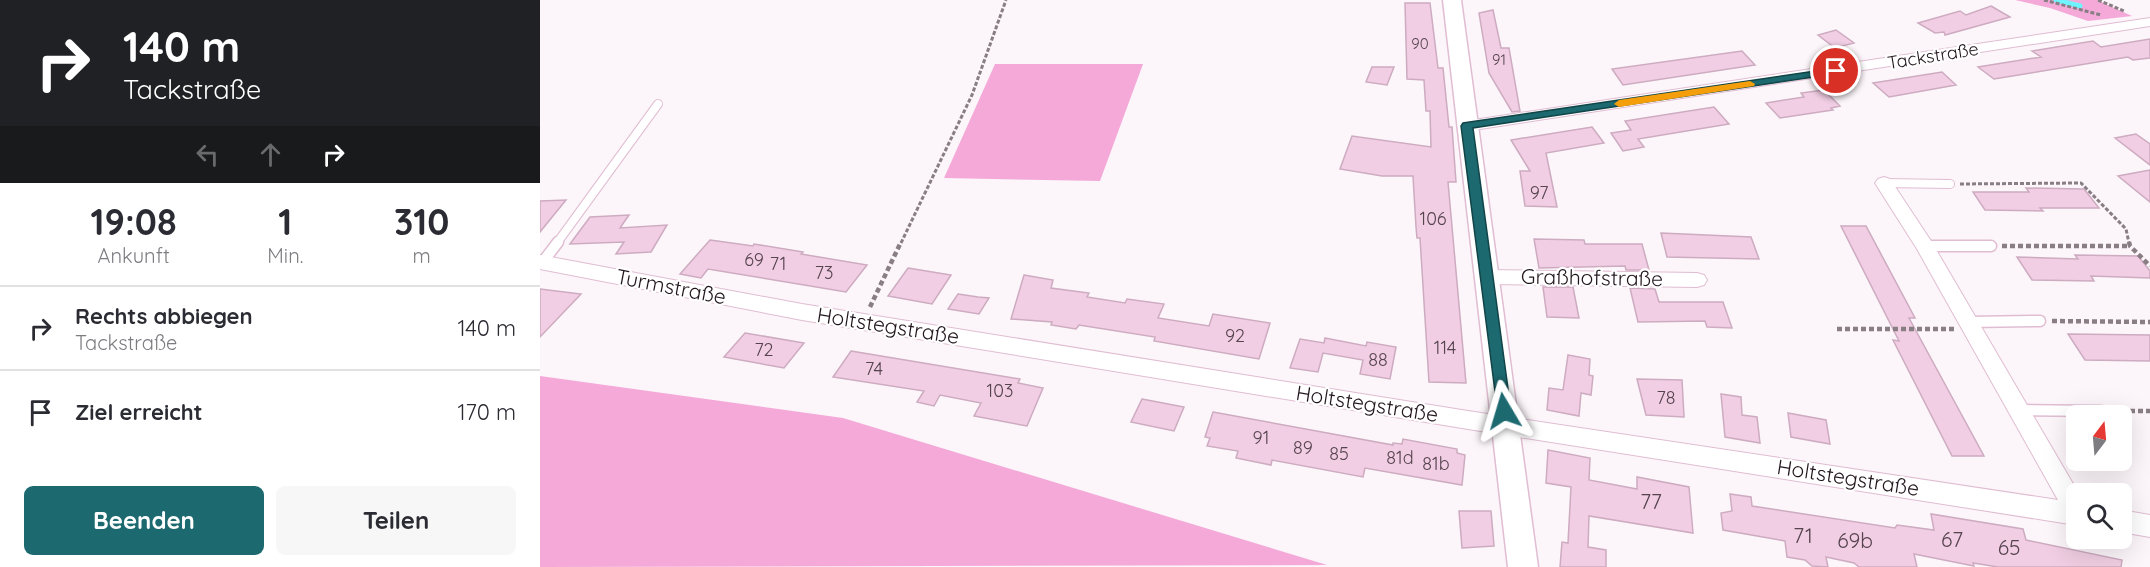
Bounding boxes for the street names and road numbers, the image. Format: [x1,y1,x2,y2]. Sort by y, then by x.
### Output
street label: Tackstraße [1886,37,1980,74]
street label: Turmstraße [614,263,728,309]
street label: Graßhofstraße [1521,263,1663,291]
street label: Holtstegstraße [815,301,961,349]
street label: Holtstegstraße [1294,379,1440,427]
street label: Holtstegstraße [1775,453,1921,501]

